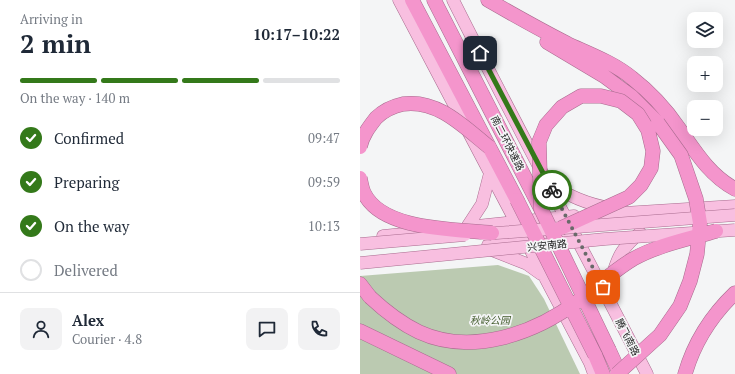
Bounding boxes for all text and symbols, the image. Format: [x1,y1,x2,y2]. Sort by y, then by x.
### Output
text: Arriving in [20,10,83,28]
map controls [687,12,723,136]
button: layers [687,12,723,48]
text: 10:17–10:22 [253,24,340,44]
text: 2 min [20,26,91,60]
pin [463,36,497,70]
icon: home [469,42,491,64]
button: + [687,56,723,92]
text: On the way · 140 m [20,89,130,107]
button: − [687,100,723,136]
street label: 南二环快速路 [488,114,527,173]
icon: check [20,127,42,149]
text: Confirmed [54,128,124,148]
text: 09:47 [308,129,340,147]
courier [532,170,572,210]
icon: check [20,171,42,193]
text: Preparing [54,172,119,192]
text: 09:59 [308,173,340,191]
icon: bike [541,179,563,201]
icon: check [20,215,42,237]
text: On the way [54,216,129,236]
text: 10:13 [308,217,340,235]
street label: 兴安南路 [526,237,568,254]
text: Delivered [54,260,118,280]
pin [586,270,620,304]
icon: bag [592,276,614,298]
button: person [20,308,62,350]
button: chat [246,308,288,350]
button: phone [298,308,340,350]
text: Alex [72,310,104,330]
park label: 秋岭公园 [470,314,512,327]
street label: 腾飞南路 [613,316,642,358]
text: Courier · 4.8 [72,330,142,348]

